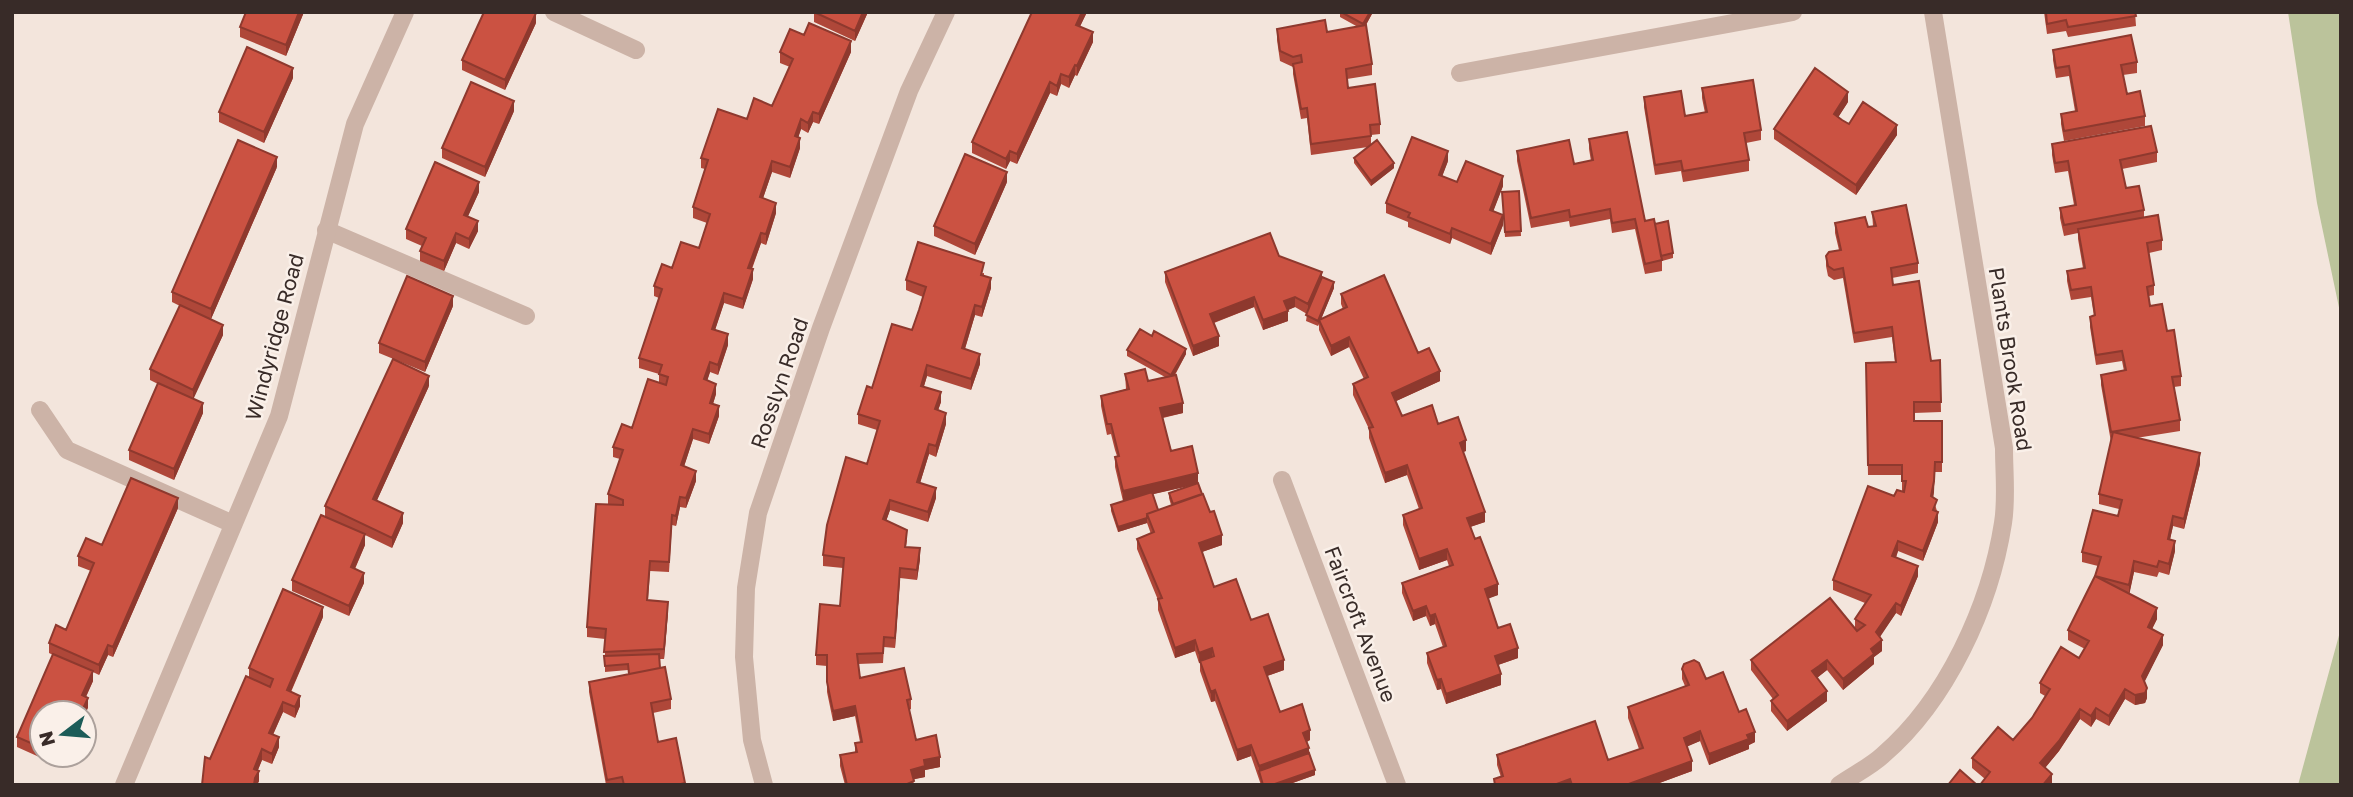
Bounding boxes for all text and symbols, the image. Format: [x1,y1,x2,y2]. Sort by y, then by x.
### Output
street label: Windyridge Road [239,251,309,423]
street label: Plants Brook Road [1984,265,2038,453]
street label: Rosslyn Road [744,314,814,452]
street label: Faircroft Avenue [1319,542,1403,706]
north arrow [28,699,98,769]
text: N [33,729,59,749]

